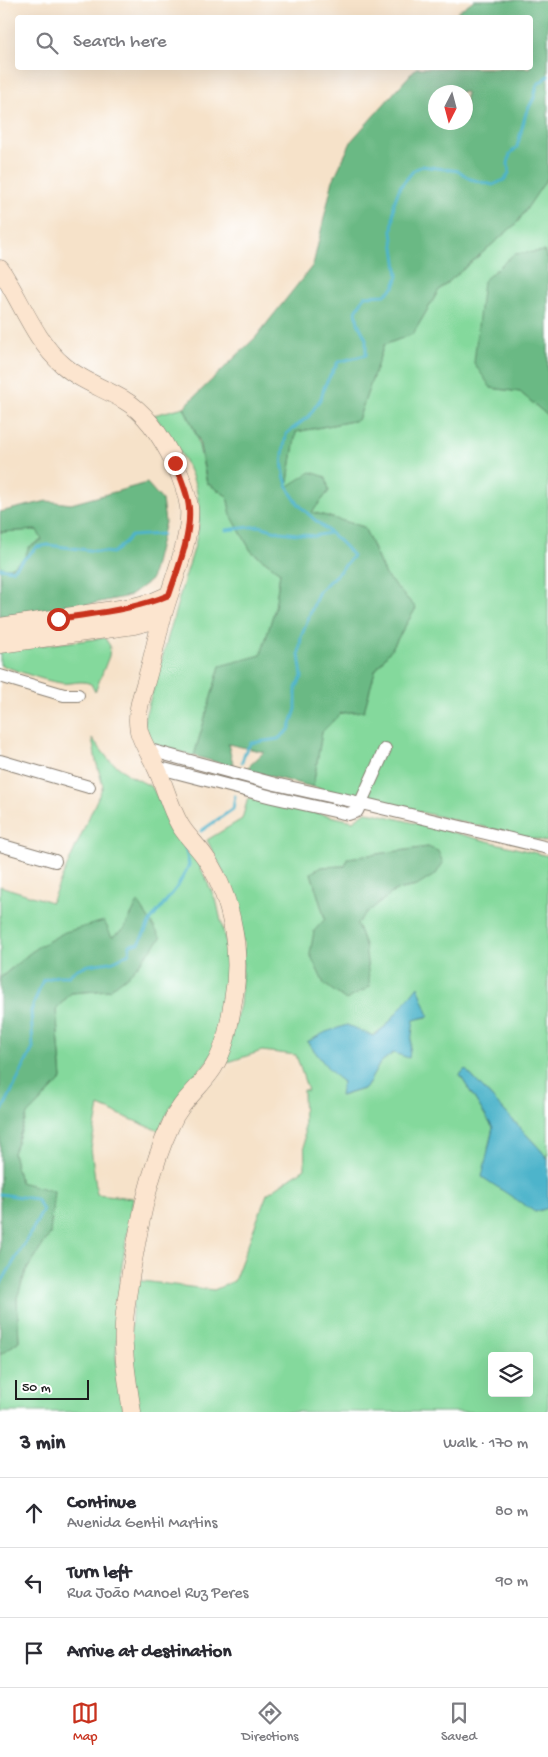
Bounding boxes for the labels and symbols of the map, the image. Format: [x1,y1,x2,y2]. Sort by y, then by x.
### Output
north arrow [428,85,473,130]
route end [164,452,187,475]
route start [47,608,70,631]
scale bar [15,1377,89,1400]

